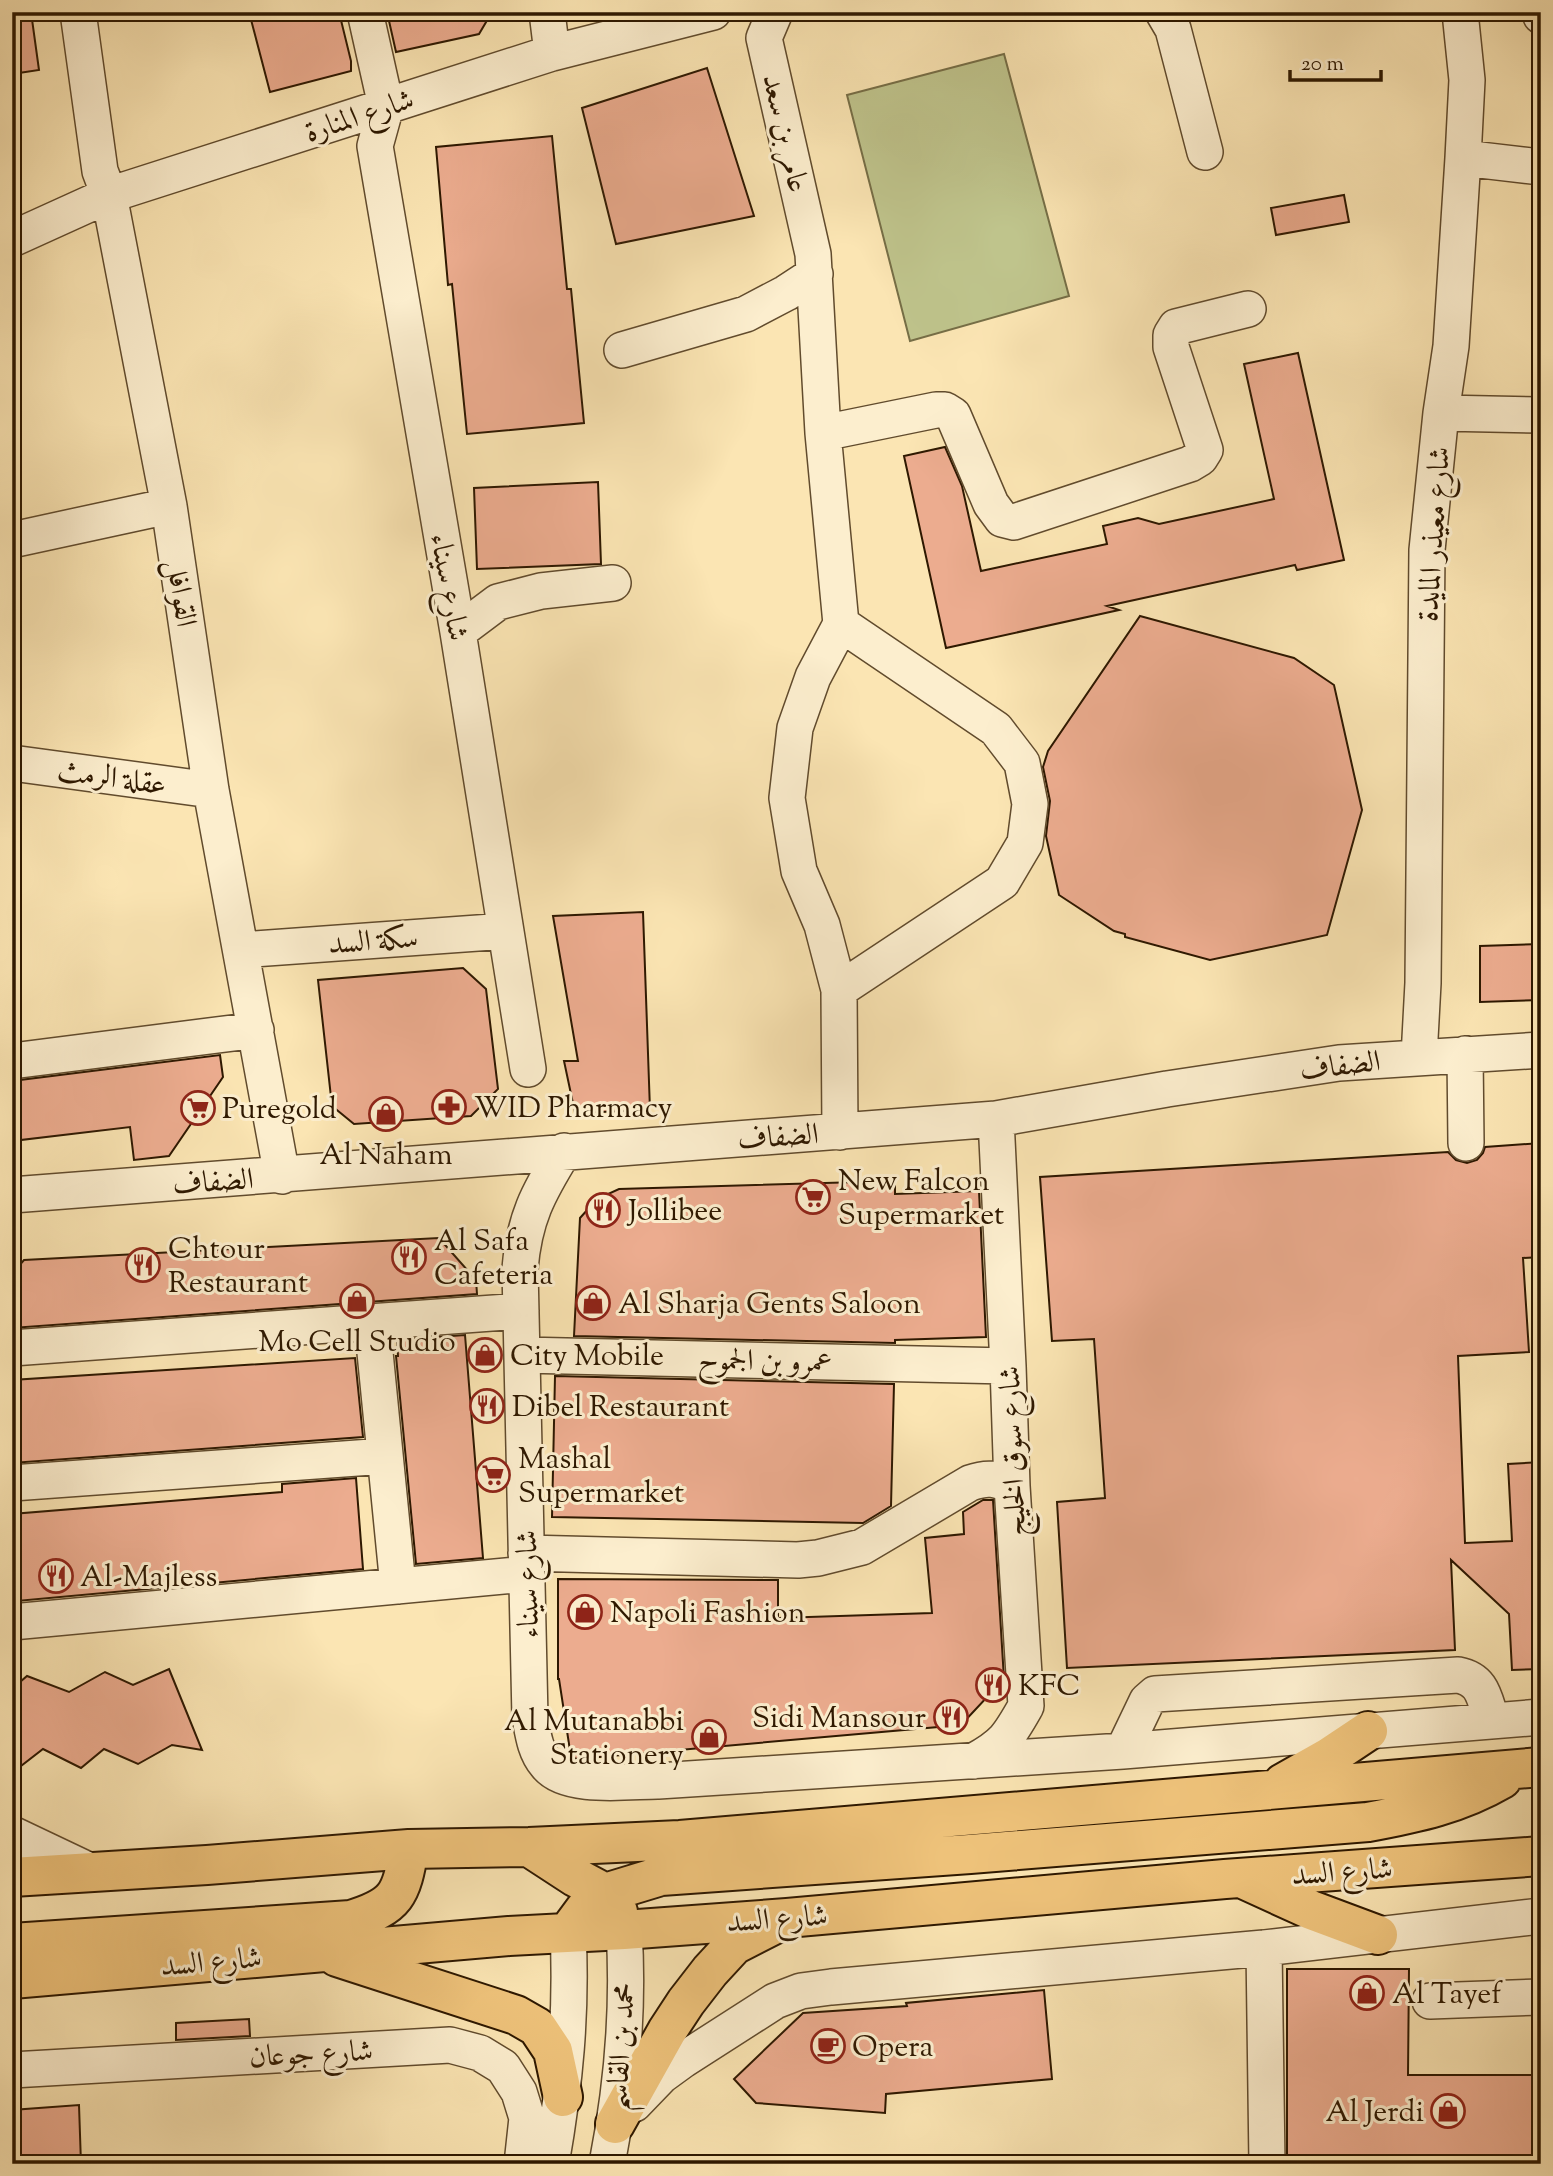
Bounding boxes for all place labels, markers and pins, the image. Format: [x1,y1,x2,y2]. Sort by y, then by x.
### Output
pharmacy icon: WID Pharmacy [430,1088,468,1126]
place label: WID Pharmacy [474,1088,672,1131]
supermarket icon: Puregold [179,1089,217,1127]
place label: Puregold [222,1089,337,1132]
shop icon: Al Naham [367,1095,405,1133]
place label: Al Naham [320,1135,453,1178]
place label: New Falcon Supermarket [838,1161,1004,1238]
supermarket icon: New Falcon Supermarket [794,1178,832,1216]
restaurant icon: Jollibee [584,1191,622,1229]
place label: Jollibee [626,1191,722,1234]
place label: Al Safa Cafeteria [434,1221,553,1298]
place label: Chtour Restaurant [168,1229,308,1306]
restaurant icon: Al Safa Cafeteria [390,1238,428,1276]
restaurant icon: Chtour Restaurant [124,1246,162,1284]
shop icon: Mo Cell Studio [338,1282,376,1320]
shop icon: Al Sharja Gents Saloon [574,1284,612,1322]
place label: Al Sharja Gents Saloon [618,1284,921,1327]
place label: Mo Cell Studio [258,1322,456,1365]
shop icon: City Mobile [466,1336,504,1374]
place label: City Mobile [510,1336,664,1379]
restaurant icon: Dibel Restaurant [468,1387,506,1425]
place label: Dibel Restaurant [512,1387,729,1430]
place label: Mashal Supermarket [518,1439,684,1516]
supermarket icon: Mashal Supermarket [474,1456,512,1494]
restaurant icon: Al-Majless [37,1557,75,1595]
place label: Al-Majless [80,1557,217,1600]
shop icon: Napoli Fashion [566,1593,604,1631]
place label: Napoli Fashion [610,1593,806,1636]
restaurant icon: KFC [974,1666,1012,1704]
place label: KFC [1018,1666,1081,1709]
place label: Sidi Mansour [752,1698,926,1741]
restaurant icon: Sidi Mansour [932,1698,970,1736]
place label: Al Mutanabbi Stationery [504,1701,684,1778]
shop icon: Al Mutanabbi Stationery [690,1718,728,1756]
shop icon: Al Tayef [1348,1974,1386,2012]
place label: Al Tayef [1392,1974,1503,2017]
cafe icon: Opera [809,2027,847,2065]
place label: Opera [852,2027,933,2070]
place label: Al Jerdi [1325,2092,1424,2135]
shop icon: Al Jerdi [1429,2092,1467,2130]

